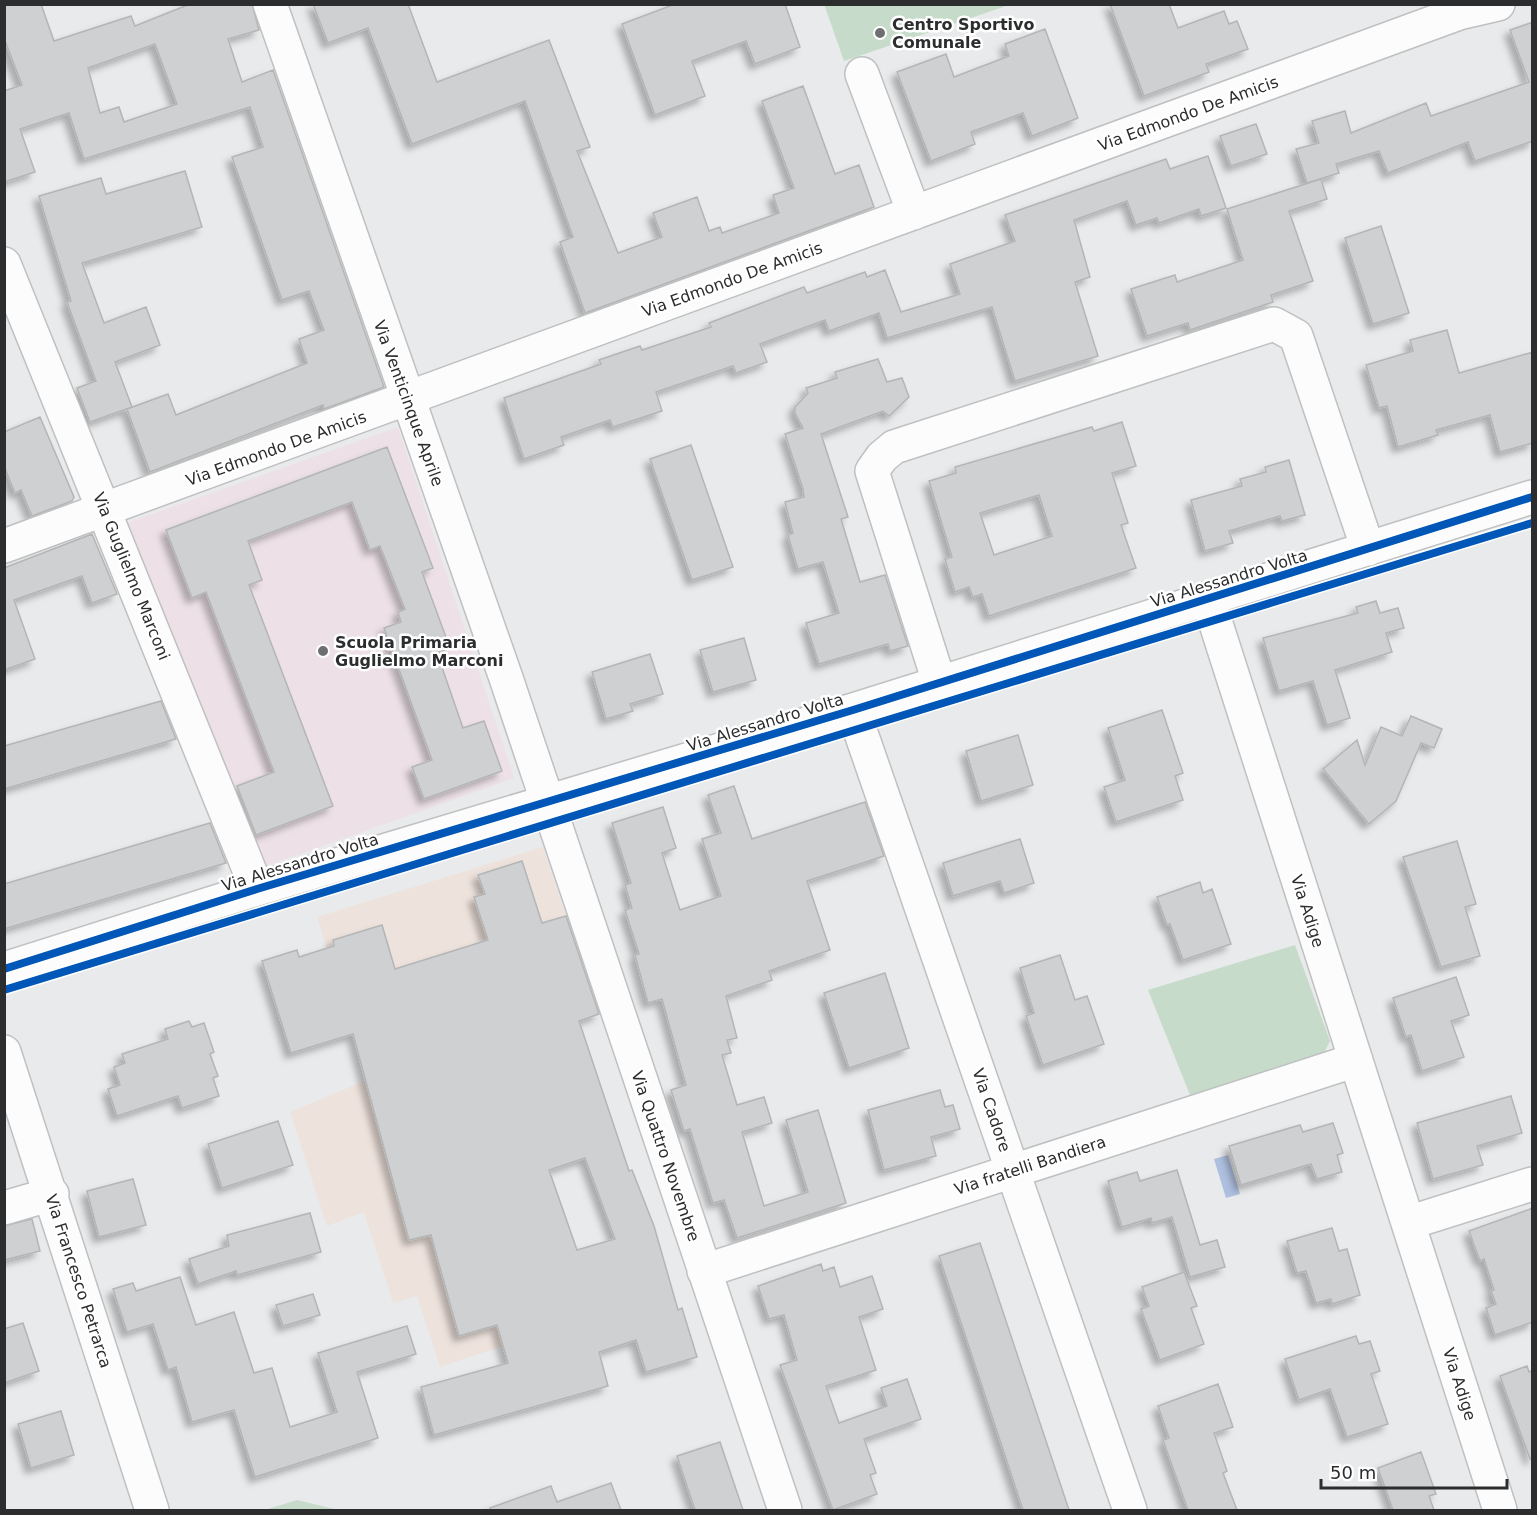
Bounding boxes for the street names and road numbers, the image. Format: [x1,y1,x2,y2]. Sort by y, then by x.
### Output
street label: Via Edmondo De Amicis [1095,72,1281,155]
street label: Via Edmondo De Amicis [639,238,825,321]
street label: Via Venticinque Aprile [370,318,447,489]
street label: Via Edmondo De Amicis [183,407,369,490]
street label: Via Guglielmo Marconi [89,490,174,663]
street label: Via Alessandro Volta [1148,546,1310,611]
street label: Via Alessandro Volta [684,690,846,755]
street label: Via Alessandro Volta [219,830,381,895]
street label: Via Adige [1287,872,1328,950]
street label: Via Cadore [968,1066,1015,1154]
street label: Via Quattro Novembre [627,1068,704,1244]
street label: Via fratelli Bandiera [952,1132,1108,1199]
street label: Via Francesco Petrarca [41,1192,116,1370]
street label: Via Adige [1439,1345,1480,1423]

